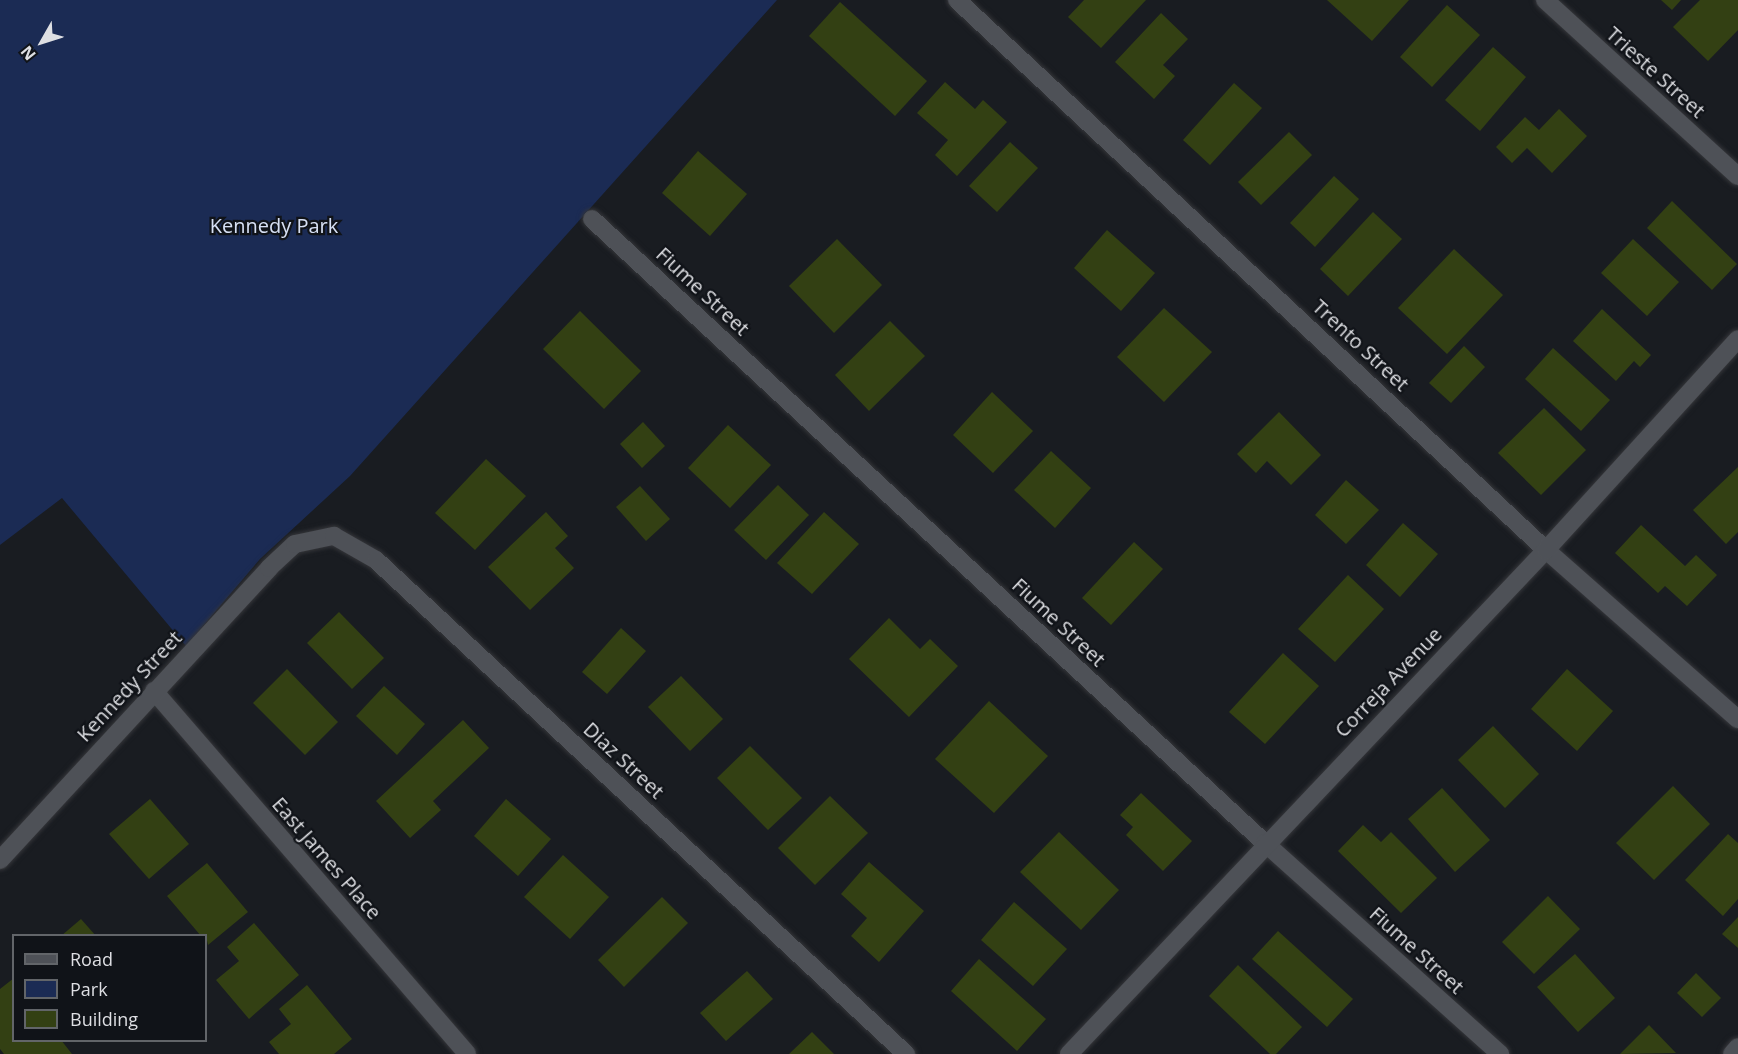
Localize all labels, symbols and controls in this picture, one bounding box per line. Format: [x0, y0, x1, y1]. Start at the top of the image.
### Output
north arrow [12, 12, 72, 72]
street label: Trieste Street [1602, 21, 1710, 123]
text: N [15, 41, 41, 65]
park label: Kennedy Park [210, 213, 338, 237]
street label: Fiume Street [652, 242, 754, 340]
street label: Trento Street [1308, 294, 1414, 396]
street label: Fiume Street [1008, 573, 1110, 671]
street label: Correja Avenue [1330, 622, 1446, 742]
street label: Kennedy Street [72, 626, 186, 746]
street label: Diaz Street [579, 717, 669, 803]
street label: East James Place [267, 792, 387, 924]
street label: Fiume Street [1365, 901, 1469, 999]
legend [12, 934, 207, 1042]
text: Road [70, 947, 113, 971]
text: Park [70, 977, 108, 1001]
text: Building [70, 1007, 138, 1031]

